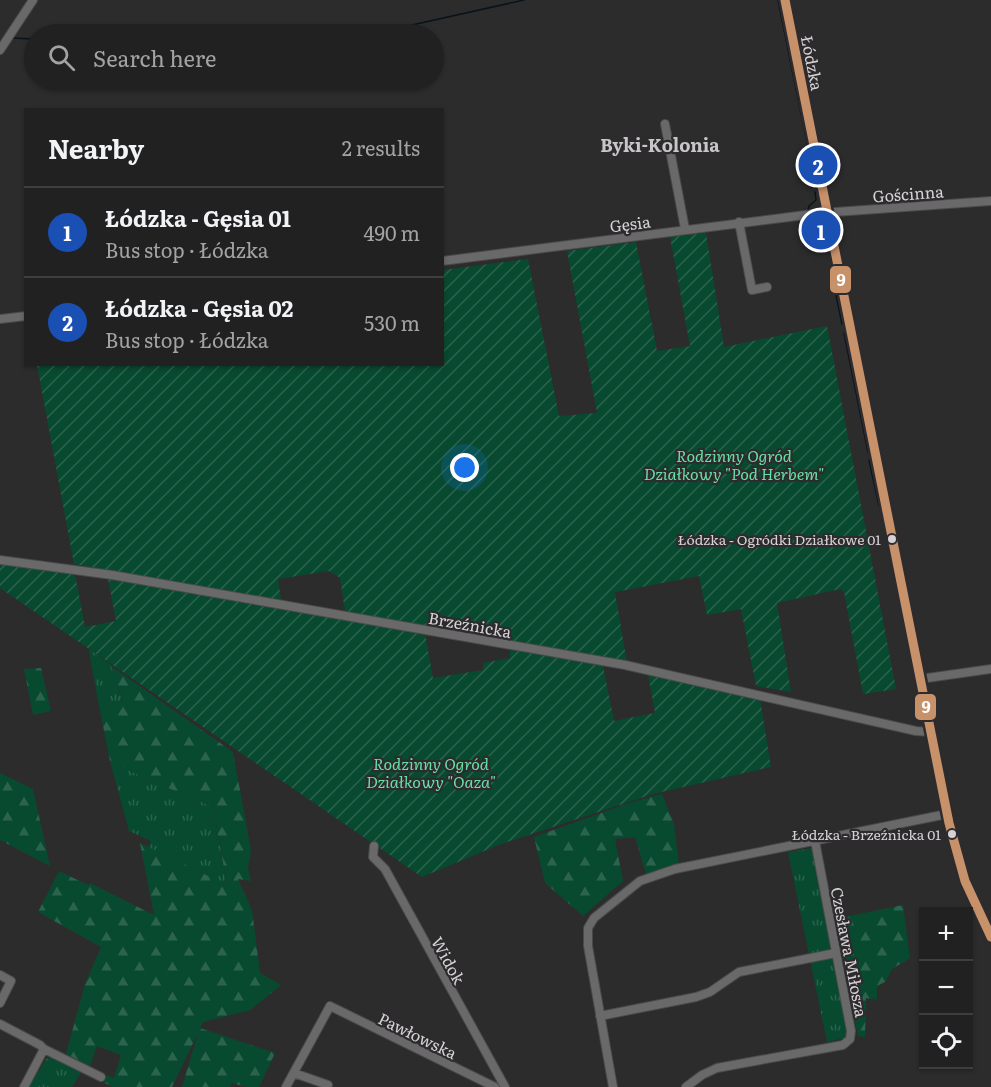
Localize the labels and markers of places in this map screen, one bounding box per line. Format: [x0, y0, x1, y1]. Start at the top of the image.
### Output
pin: 2 [798, 142, 838, 188]
pin: 1 [802, 208, 840, 252]
place label: Łódzka - Ogródki Działkowe 01 [678, 529, 881, 549]
marker: Łódzka - Ogródki Działkowe 01 [886, 533, 898, 545]
place label: Łódzka - Brzeźnicka 01 [792, 824, 941, 844]
marker: Łódzka - Brzeźnicka 01 [946, 828, 958, 840]

